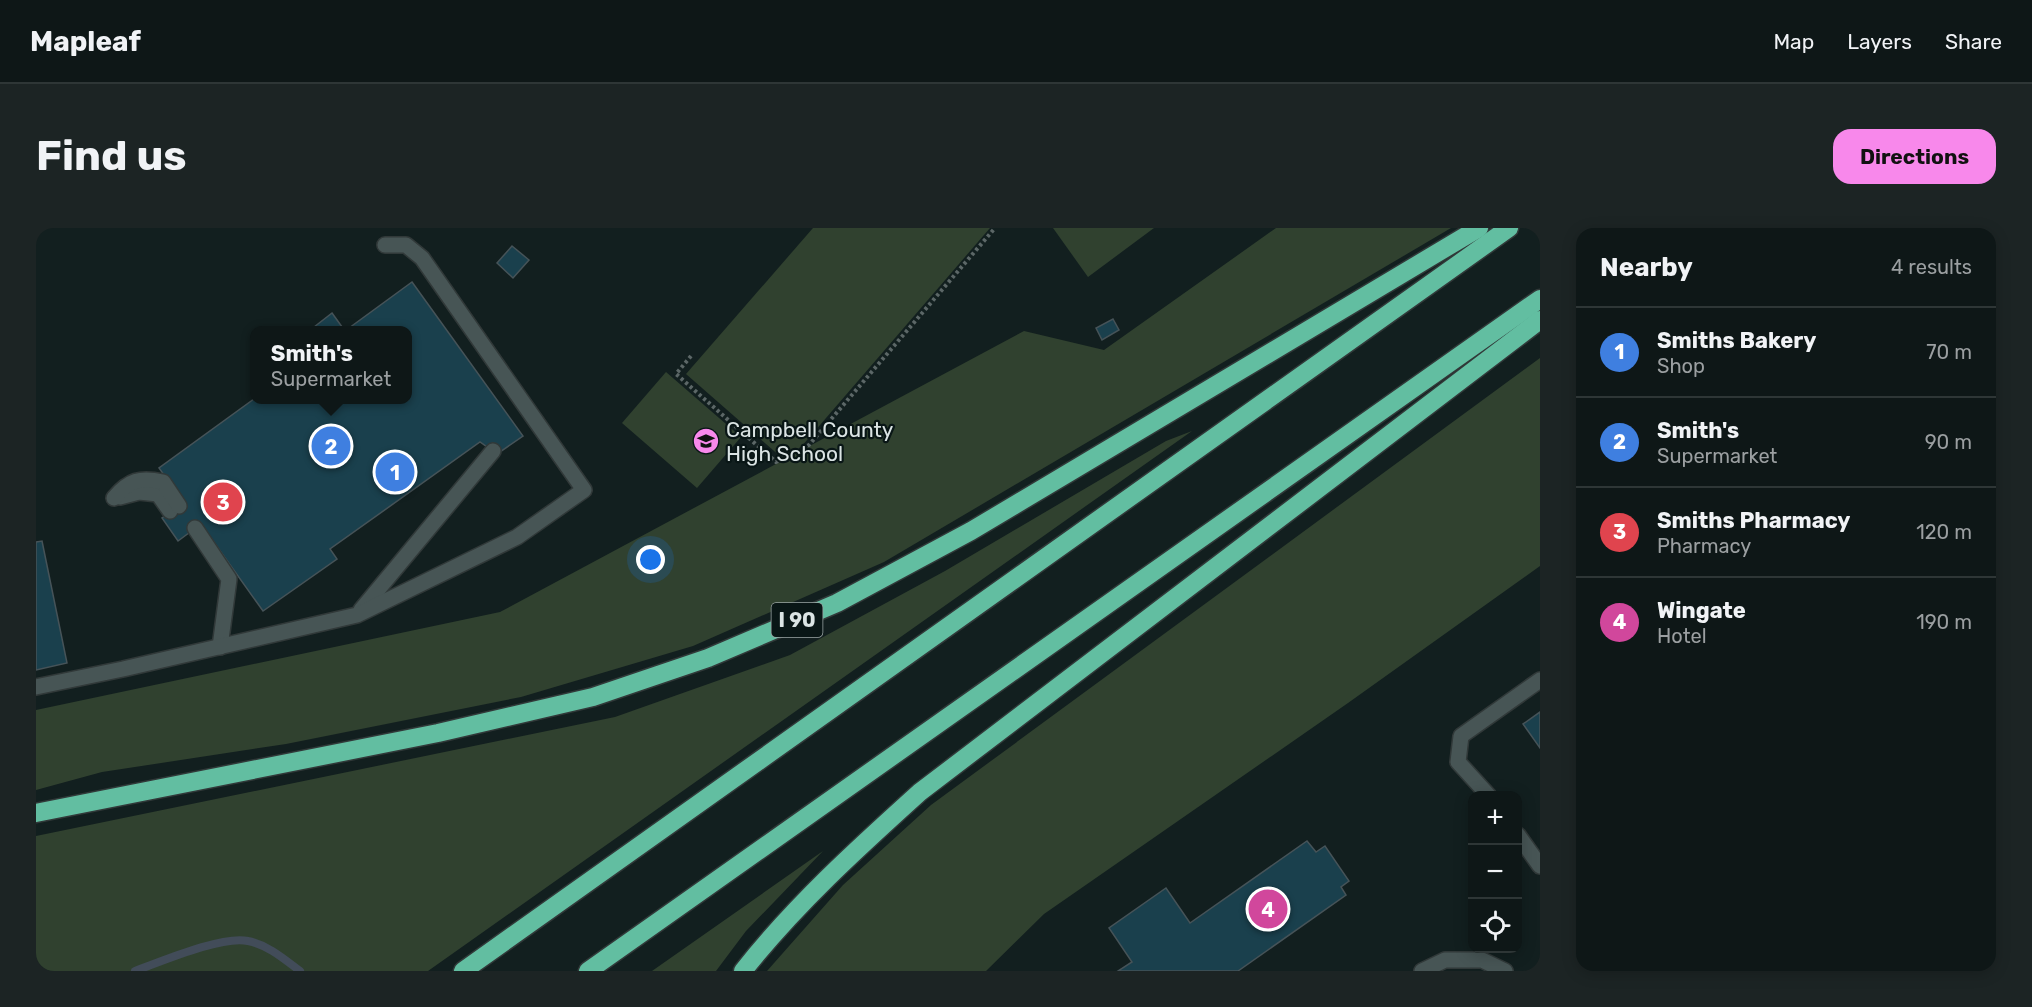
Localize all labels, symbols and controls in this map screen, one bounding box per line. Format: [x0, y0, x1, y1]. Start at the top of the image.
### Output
text: Mapleaf [30, 25, 141, 58]
text: Map [1773, 29, 1814, 54]
text: Layers [1847, 29, 1912, 54]
text: Share [1945, 29, 2002, 54]
button: Directions [1833, 129, 1996, 184]
text: Find us [36, 131, 187, 181]
text: Nearby [1600, 252, 1693, 283]
text: 4 results [1891, 255, 1972, 279]
popup [250, 326, 412, 404]
text: Smiths Bakery [1657, 327, 1816, 354]
text: Smith's [271, 340, 353, 367]
text: 1 [1615, 340, 1624, 364]
text: 70 m [1926, 340, 1972, 364]
text: Shop [1657, 354, 1705, 378]
text: Supermarket [271, 367, 391, 391]
place label: Campbell County High School [726, 417, 894, 466]
text: Smith's [1657, 417, 1739, 444]
pin: 2 [312, 424, 350, 468]
school or university icon: Campbell County High School [691, 426, 721, 456]
text: 2 [1613, 430, 1626, 454]
text: 90 m [1925, 430, 1972, 454]
text: Supermarket [1657, 444, 1777, 468]
pin: 1 [376, 450, 414, 494]
pin: 3 [204, 480, 243, 524]
text: Smiths Pharmacy [1657, 507, 1850, 534]
text: 3 [1613, 520, 1626, 544]
text: 120 m [1916, 520, 1972, 544]
text: Pharmacy [1657, 534, 1751, 558]
your location [636, 545, 665, 574]
text: Wingate [1657, 597, 1746, 624]
road number: I 90 [772, 603, 822, 637]
text: 4 [1613, 610, 1626, 634]
text: 190 m [1916, 610, 1972, 634]
text: Hotel [1657, 624, 1707, 648]
map controls [1468, 791, 1522, 953]
button: + [1468, 791, 1522, 845]
button: − [1468, 845, 1522, 899]
pin: 4 [1248, 886, 1288, 932]
button: locate [1468, 899, 1522, 953]

